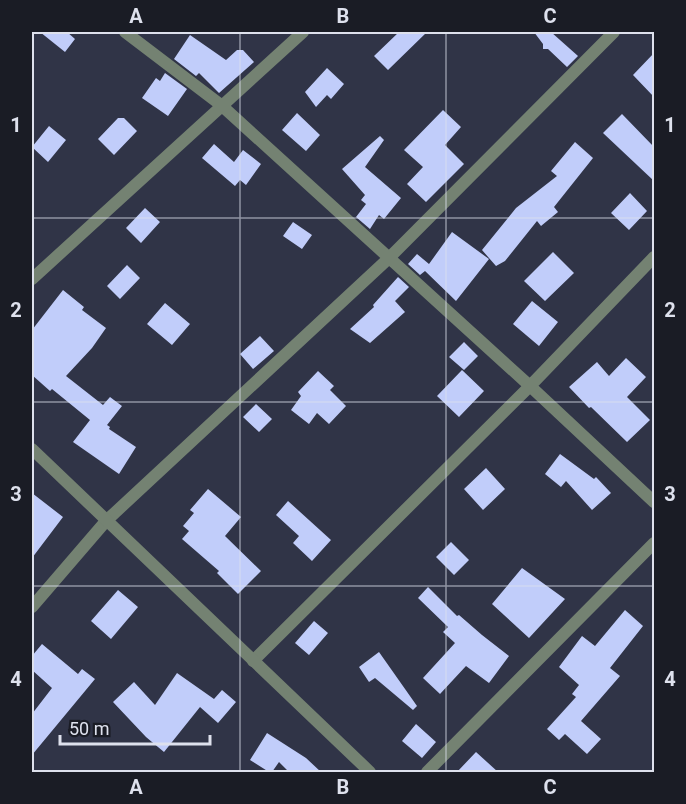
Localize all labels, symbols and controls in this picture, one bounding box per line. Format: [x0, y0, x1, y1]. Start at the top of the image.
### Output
text: A [129, 4, 143, 28]
text: B [337, 4, 349, 28]
text: C [543, 4, 557, 28]
text: 1 [10, 113, 22, 137]
text: 1 [664, 113, 676, 137]
text: 2 [10, 298, 22, 322]
text: 2 [664, 298, 676, 322]
text: 3 [10, 482, 22, 506]
text: 3 [664, 482, 676, 506]
text: 4 [10, 667, 22, 691]
text: 4 [664, 667, 676, 691]
scale bar [60, 708, 210, 746]
text: 50 m [69, 718, 109, 739]
text: A [129, 775, 143, 799]
text: B [337, 775, 349, 799]
text: C [543, 775, 557, 799]

